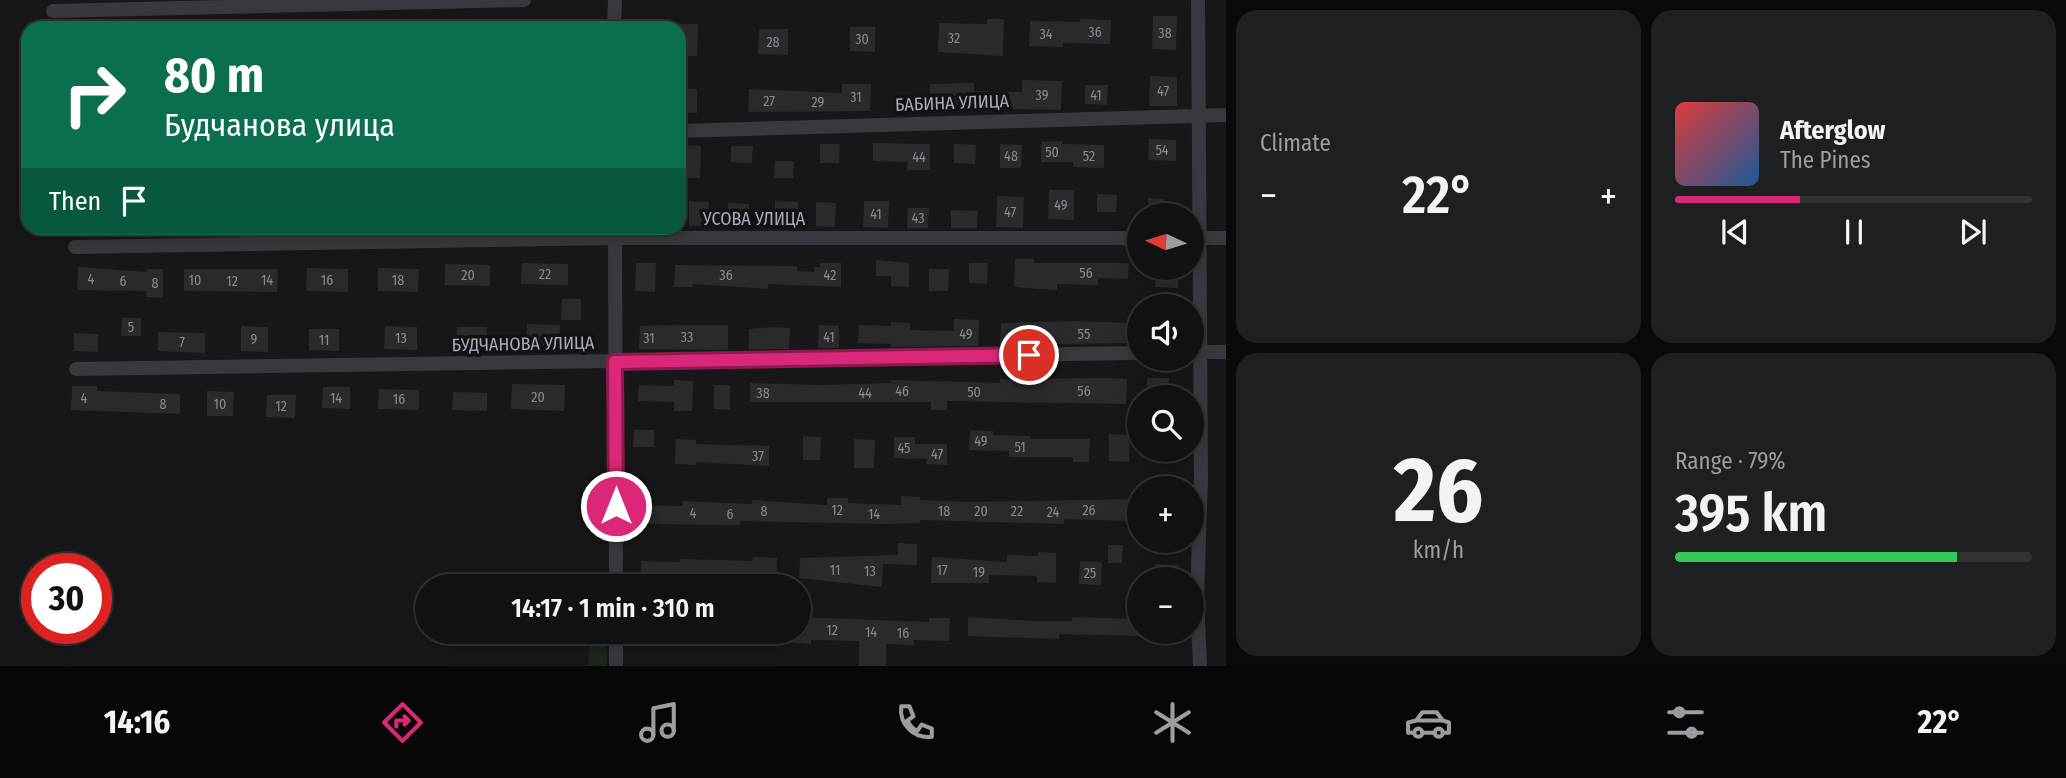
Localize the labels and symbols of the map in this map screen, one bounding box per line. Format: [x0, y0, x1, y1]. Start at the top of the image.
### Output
house number: 36 [1088, 24, 1102, 41]
house number: 38 [1158, 25, 1172, 42]
house number: 34 [1039, 26, 1053, 43]
house number: 32 [948, 30, 960, 47]
house number: 30 [855, 31, 869, 48]
house number: 28 [766, 34, 780, 51]
house number: 47 [1157, 83, 1169, 100]
house number: 39 [1036, 87, 1049, 104]
house number: 41 [1090, 87, 1102, 104]
house number: 31 [850, 89, 862, 106]
street label: БАБИНА УЛИЦА [895, 90, 1010, 116]
house number: 27 [763, 93, 775, 110]
house number: 29 [812, 94, 825, 111]
house number: 54 [1155, 142, 1169, 159]
house number: 50 [1045, 144, 1059, 161]
house number: 48 [1004, 148, 1018, 165]
house number: 52 [1083, 148, 1095, 165]
house number: 44 [912, 149, 926, 166]
house number: 49 [1054, 197, 1068, 214]
north arrow [1127, 203, 1204, 280]
house number: 47 [1004, 204, 1016, 221]
house number: 41 [870, 206, 882, 223]
street label: УСОВА УЛИЦА [702, 208, 806, 230]
house number: 43 [912, 210, 924, 227]
house number: 56 [1079, 265, 1093, 282]
house number: 22 [539, 266, 551, 283]
house number: 20 [461, 267, 475, 284]
house number: 36 [719, 267, 733, 284]
house number: 42 [824, 267, 836, 284]
house number: 4 [88, 271, 95, 288]
house number: 10 [189, 272, 201, 289]
house number: 14 [261, 272, 273, 289]
house number: 16 [321, 272, 333, 289]
house number: 18 [392, 272, 404, 289]
house number: 6 [120, 273, 127, 290]
house number: 12 [226, 273, 238, 290]
house number: 8 [152, 275, 159, 292]
house number: 5 [128, 319, 134, 336]
pin [999, 325, 1059, 385]
house number: 49 [959, 326, 973, 343]
house number: 55 [1078, 326, 1090, 343]
house number: 33 [681, 329, 693, 346]
house number: 41 [823, 329, 835, 346]
house number: 13 [395, 330, 407, 347]
house number: 31 [643, 330, 655, 347]
house number: 9 [251, 331, 258, 348]
house number: 11 [319, 332, 329, 349]
street label: БУДЧАНОВА УЛИЦА [451, 332, 595, 356]
house number: 7 [179, 334, 185, 351]
house number: 46 [895, 383, 909, 400]
house number: 56 [1077, 383, 1091, 400]
house number: 50 [967, 384, 981, 401]
house number: 38 [756, 385, 770, 402]
house number: 44 [858, 385, 872, 402]
house number: 20 [531, 389, 545, 406]
house number: 4 [81, 390, 88, 407]
house number: 14 [330, 390, 342, 407]
house number: 16 [393, 391, 405, 408]
house number: 8 [160, 396, 167, 413]
house number: 10 [214, 396, 226, 413]
house number: 12 [275, 398, 287, 415]
house number: 49 [974, 433, 988, 450]
house number: 51 [1014, 439, 1026, 456]
house number: 45 [897, 440, 911, 457]
house number: 47 [931, 446, 943, 463]
house number: 37 [752, 448, 764, 465]
position arrow [579, 469, 653, 543]
house number: 12 [831, 502, 843, 519]
house number: 26 [1082, 502, 1096, 519]
house number: 8 [761, 503, 768, 520]
house number: 18 [938, 503, 950, 520]
house number: 20 [974, 503, 988, 520]
house number: 22 [1011, 503, 1023, 520]
house number: 24 [1047, 504, 1060, 521]
house number: 4 [690, 505, 697, 522]
house number: 6 [727, 506, 734, 523]
house number: 14 [868, 506, 880, 523]
speed limit sign: 30 [21, 553, 112, 644]
house number: 11 [830, 562, 840, 579]
house number: 17 [936, 562, 948, 579]
house number: 13 [864, 563, 876, 580]
house number: 19 [973, 564, 985, 581]
house number: 25 [1084, 565, 1096, 582]
house number: 12 [826, 622, 838, 639]
house number: 14 [865, 624, 877, 641]
house number: 16 [897, 625, 909, 642]

